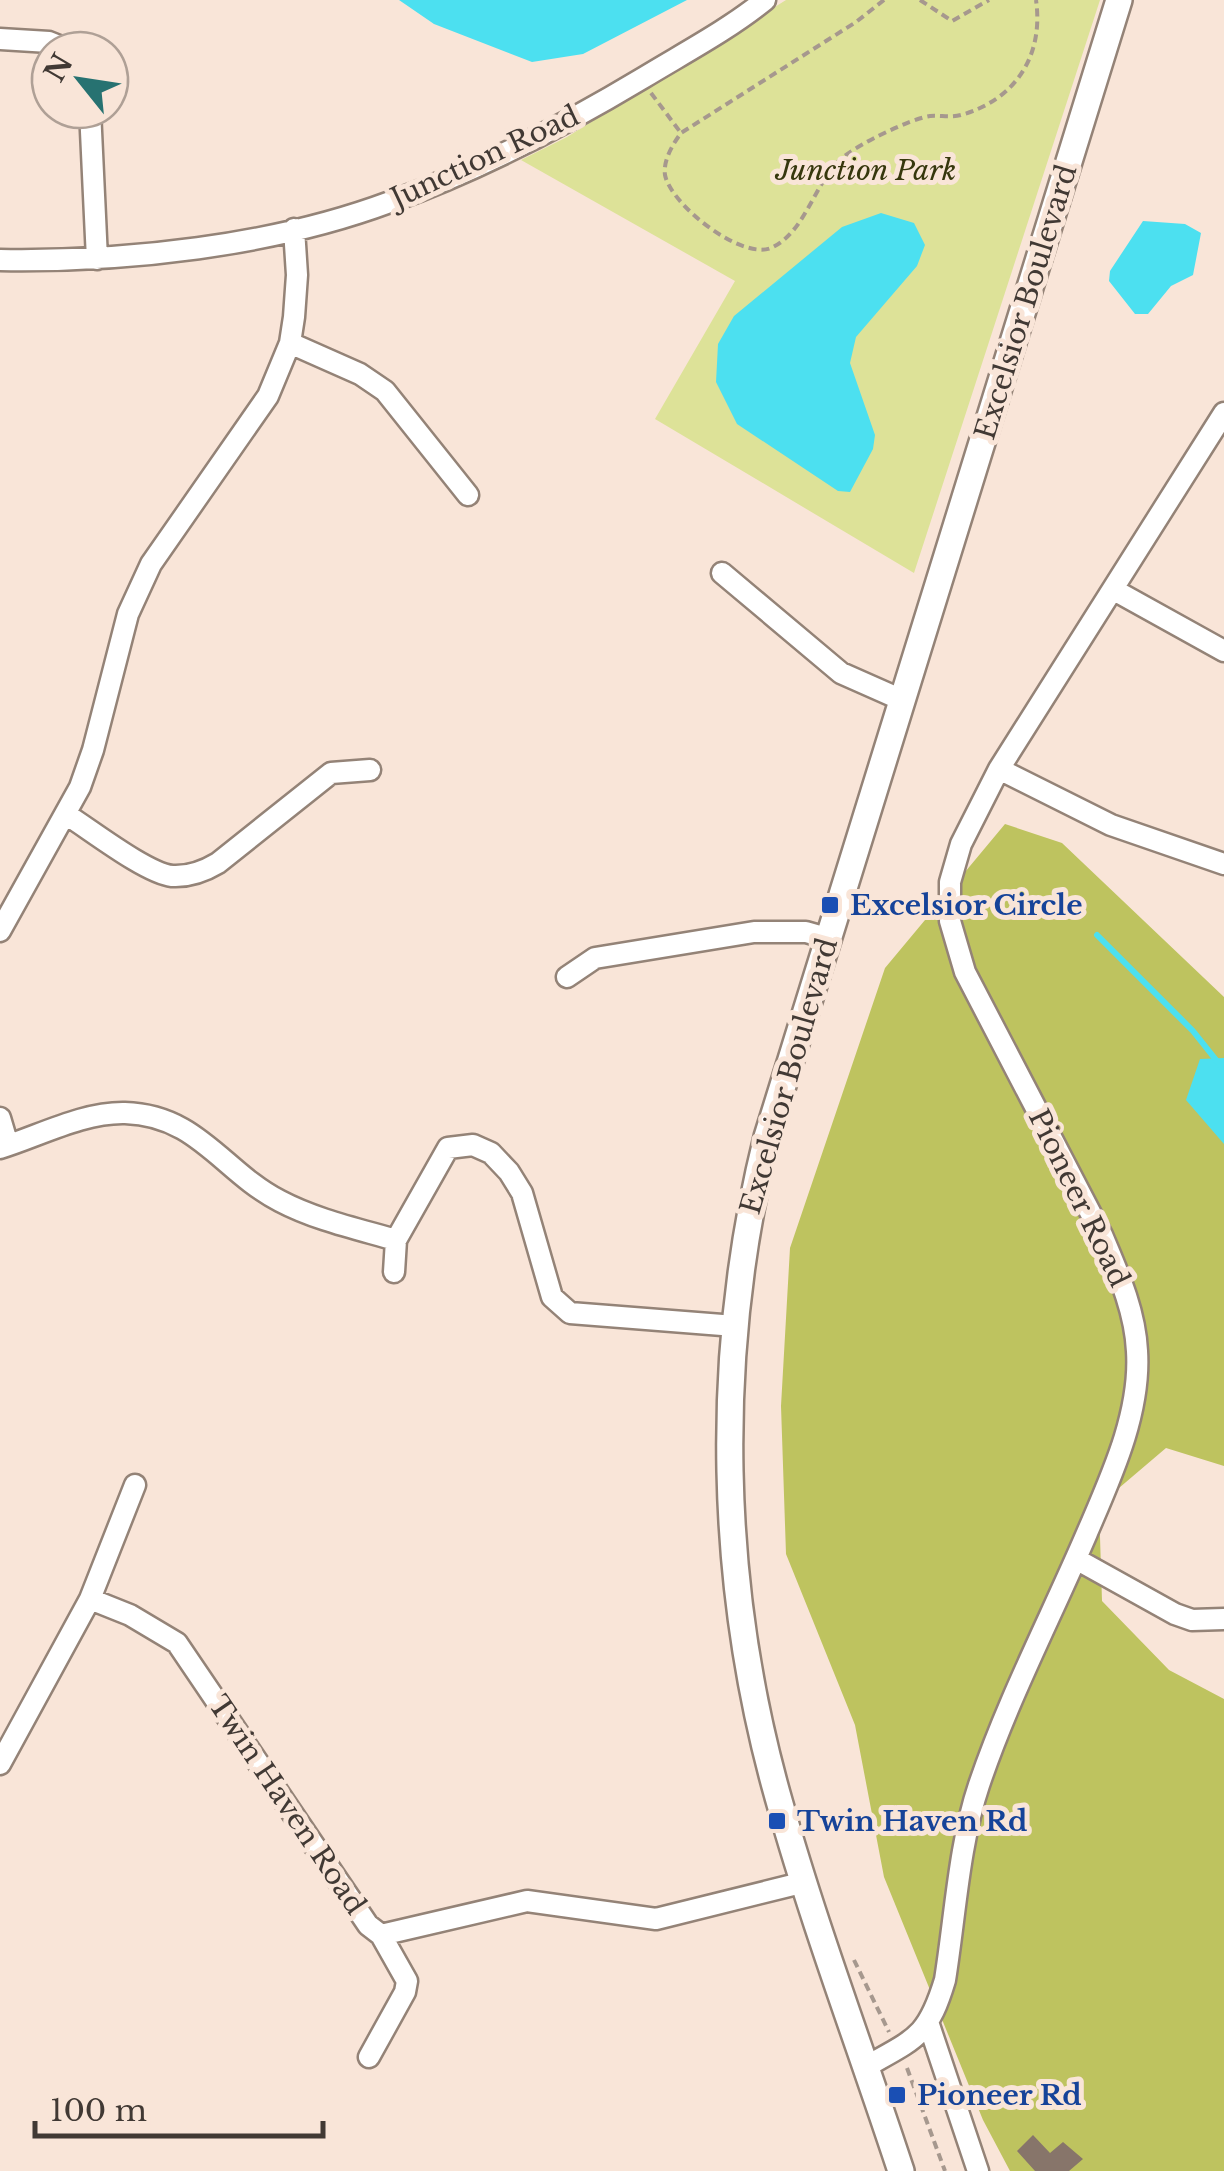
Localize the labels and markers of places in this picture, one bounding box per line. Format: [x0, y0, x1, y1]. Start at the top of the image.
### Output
place label: Excelsior Circle [850, 888, 1083, 923]
marker: Excelsior Circle [819, 894, 841, 916]
place label: Twin Haven Rd [797, 1804, 1027, 1839]
marker: Twin Haven Rd [766, 1810, 788, 1832]
place label: Pioneer Rd [917, 2078, 1082, 2113]
marker: Pioneer Rd [886, 2084, 908, 2106]

